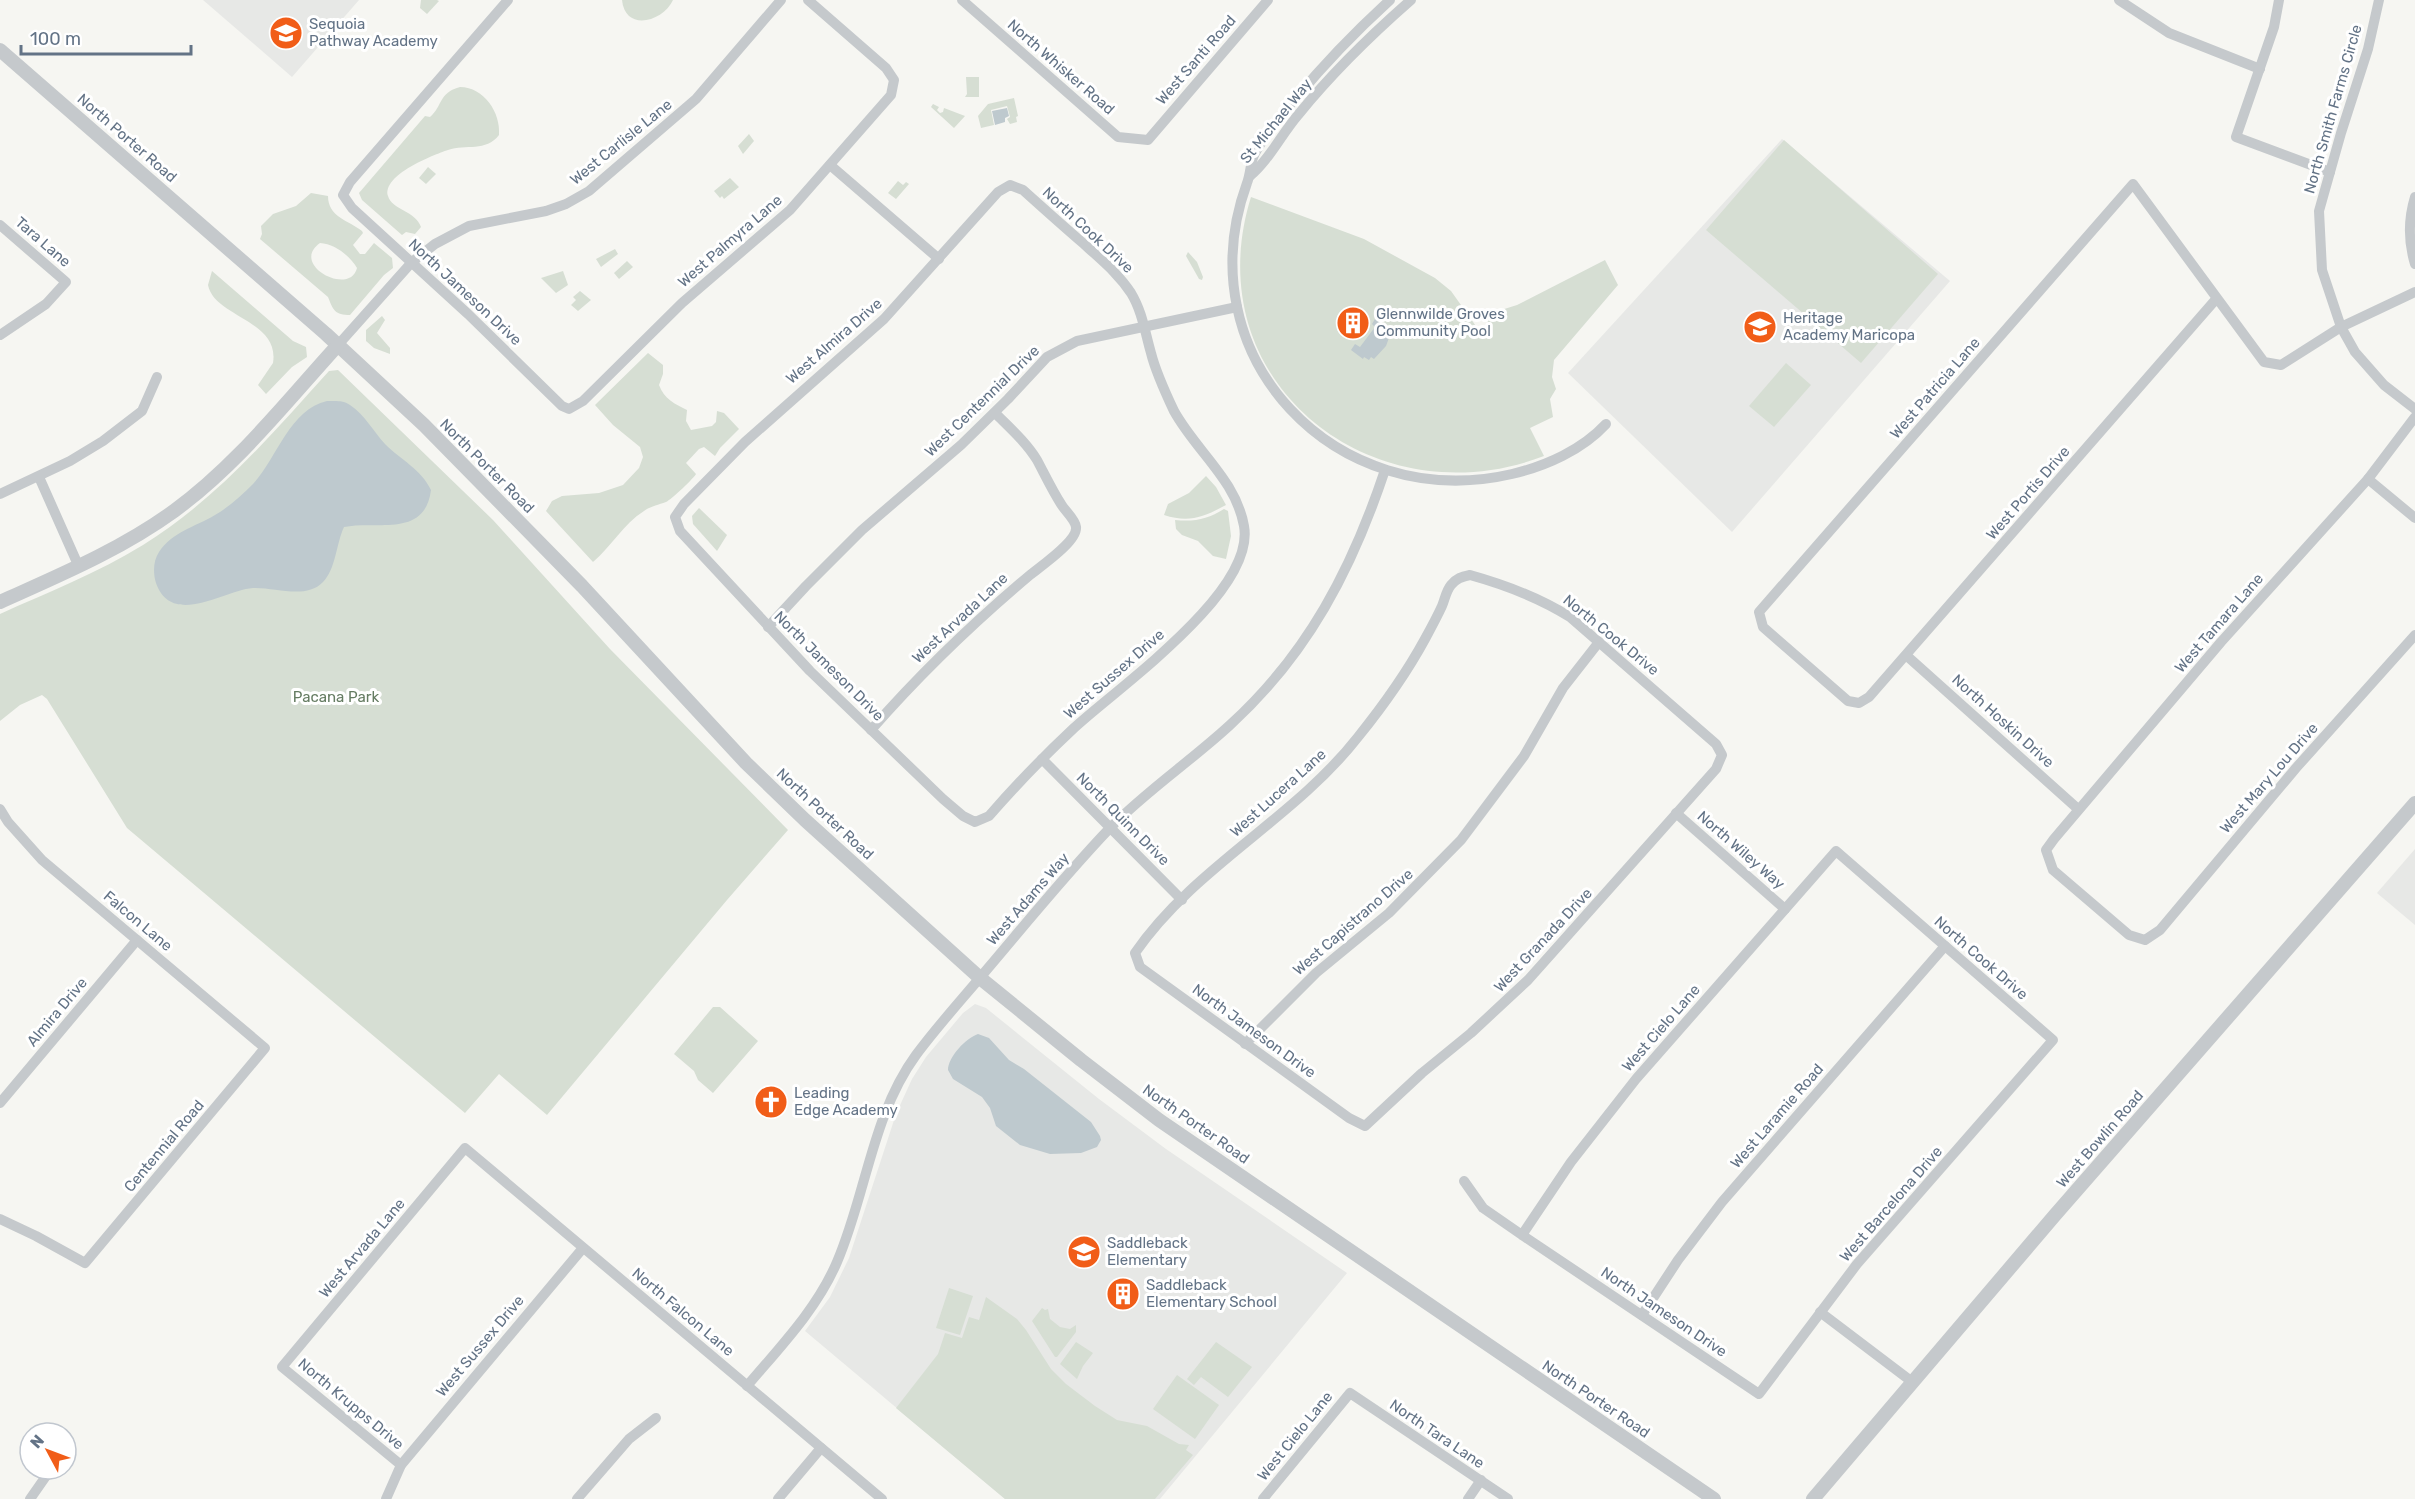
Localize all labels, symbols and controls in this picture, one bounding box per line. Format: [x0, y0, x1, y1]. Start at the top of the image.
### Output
street label: West Santi Road [1152, 12, 1240, 108]
school or university icon: Sequoia Pathway Academy [268, 15, 304, 51]
place label: Sequoia Pathway Academy [309, 15, 438, 50]
street label: North Whisker Road [1004, 16, 1118, 118]
scale bar [21, 18, 190, 56]
street label: North Smith Farms Circle [2300, 22, 2366, 196]
text: 100 m [30, 28, 81, 50]
street label: St Michael Way [1236, 75, 1316, 167]
street label: North Porter Road [74, 90, 180, 186]
street label: West Carlisle Lane [566, 95, 676, 189]
street label: North Cook Drive [1039, 183, 1137, 277]
street label: West Palmyra Lane [674, 191, 786, 291]
street label: Tara Lane [12, 213, 74, 271]
street label: North Jameson Drive [405, 235, 525, 349]
street label: West Almira Drive [782, 294, 886, 388]
building icon: Glennwilde Groves Community Pool [1335, 305, 1371, 341]
place label: Glennwilde Groves Community Pool [1376, 305, 1505, 340]
school or university icon: Heritage Academy Maricopa [1742, 309, 1778, 345]
place label: Heritage Academy Maricopa [1783, 309, 1915, 344]
street label: West Patricia Lane [1886, 334, 1984, 442]
street label: West Centennial Drive [921, 342, 1043, 460]
street label: North Porter Road [436, 415, 538, 517]
street label: West Portis Drive [1982, 443, 2074, 543]
street label: West Arvada Lane [909, 569, 1011, 667]
street label: West Tamara Lane [2171, 570, 2267, 676]
street label: North Cook Drive [1559, 591, 1663, 679]
street label: North Jameson Drive [770, 607, 888, 725]
street label: West Sussex Drive [1060, 626, 1168, 722]
street label: North Hoskin Drive [1948, 671, 2058, 771]
park label: Pacana Park [293, 688, 380, 706]
street label: West Mary Lou Drive [2216, 719, 2322, 837]
street label: West Lucera Lane [1226, 745, 1330, 841]
street label: North Porter Road [773, 764, 877, 864]
street label: North Quinn Drive [1073, 769, 1173, 869]
street label: North Wiley Way [1694, 807, 1788, 893]
street label: West Adams Way [983, 849, 1073, 949]
street label: West Capistrano Drive [1289, 865, 1417, 979]
street label: West Granada Drive [1490, 884, 1596, 996]
street label: Falcon Lane [100, 887, 176, 955]
street label: North Cook Drive [1931, 913, 2031, 1003]
street label: Almira Drive [23, 974, 91, 1050]
street label: North Jameson Drive [1189, 980, 1319, 1082]
street label: West Cielo Lane [1618, 981, 1704, 1075]
street label: West Laramie Road [1727, 1060, 1827, 1172]
street label: North Porter Road [1139, 1080, 1253, 1168]
church icon: Leading Edge Academy [753, 1084, 789, 1120]
place label: Leading Edge Academy [794, 1084, 898, 1119]
street label: West Bowlin Road [2053, 1087, 2147, 1191]
street label: Centennial Road [120, 1096, 208, 1196]
street label: West Barcelona Drive [1836, 1143, 1946, 1265]
street label: West Arvada Lane [315, 1195, 409, 1301]
school or university icon: Saddleback Elementary [1066, 1234, 1102, 1270]
place label: Saddleback Elementary [1107, 1234, 1188, 1269]
street label: North Jameson Drive [1598, 1263, 1730, 1361]
street label: North Falcon Lane [628, 1264, 738, 1360]
building icon: Saddleback Elementary School [1105, 1276, 1141, 1312]
place label: Saddleback Elementary School [1146, 1276, 1277, 1311]
street label: West Sussex Drive [432, 1292, 528, 1400]
street label: North Krupps Drive [294, 1355, 408, 1453]
street label: North Porter Road [1539, 1356, 1653, 1442]
street label: West Cielo Lane [1254, 1388, 1336, 1484]
street label: North Tara Lane [1386, 1396, 1488, 1472]
north arrow [18, 1421, 78, 1481]
text: N [26, 1431, 48, 1452]

